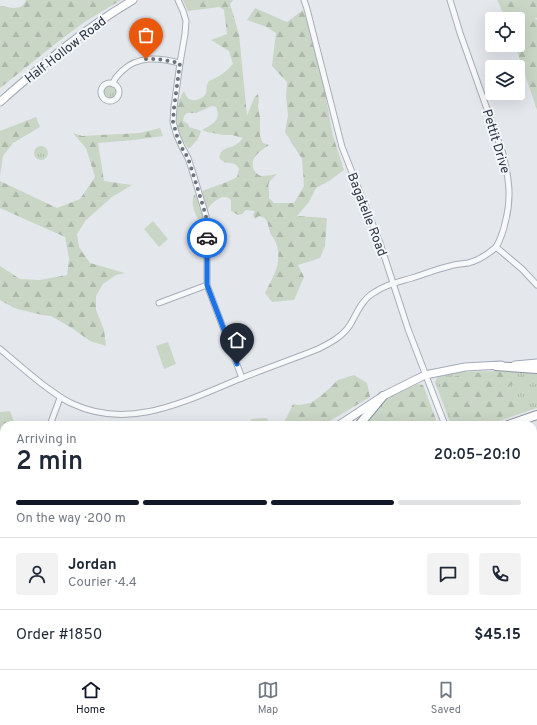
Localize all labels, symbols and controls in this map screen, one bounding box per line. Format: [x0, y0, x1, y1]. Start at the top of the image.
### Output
map controls [485, 12, 525, 100]
button: locate [485, 12, 525, 52]
street label: Half Hollow Road [22, 14, 110, 87]
pin [129, 18, 163, 59]
icon: bag [135, 24, 157, 46]
button: layers [485, 60, 525, 100]
street label: Pettit Drive [478, 107, 512, 176]
street label: Bagatelle Road [343, 171, 389, 259]
courier [187, 218, 227, 258]
icon: car [196, 227, 218, 249]
pin [220, 323, 254, 364]
icon: home [226, 329, 248, 351]
text: Arriving in [16, 432, 77, 448]
text: 2 min [16, 446, 83, 479]
text: 20:05–20:10 [434, 446, 521, 465]
text: On the way · 200 m [16, 511, 126, 527]
button: person [16, 553, 58, 595]
button: chat [427, 553, 469, 595]
button: phone [479, 553, 521, 595]
text: Jordan [68, 556, 117, 575]
text: Courier · 4.4 [68, 575, 137, 591]
text: Order #1850 [16, 626, 102, 645]
text: $45.15 [474, 626, 521, 645]
tab: Home [76, 679, 105, 717]
tab: Map [257, 679, 279, 717]
tab: Saved [431, 679, 461, 717]

